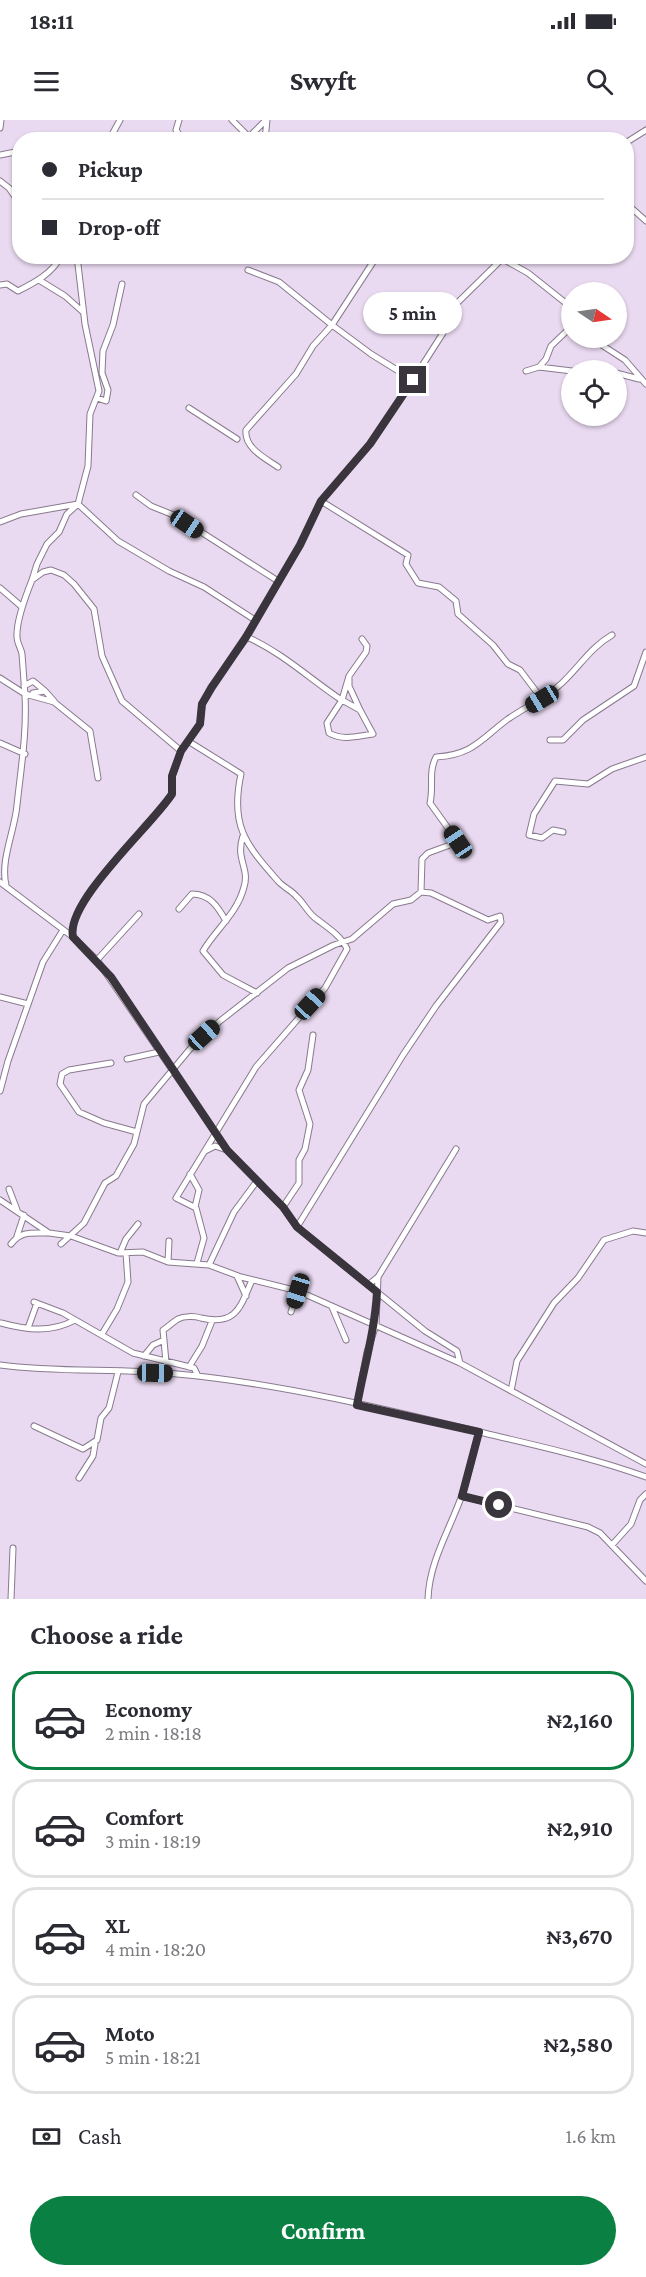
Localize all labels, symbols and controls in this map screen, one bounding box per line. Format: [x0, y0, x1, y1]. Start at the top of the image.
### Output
text: 18:11 [30, 9, 74, 34]
icon: menu [30, 65, 63, 98]
icon: search [583, 65, 616, 98]
text: Swyft [290, 66, 356, 96]
text: Pickup [78, 157, 143, 182]
text: Drop-off [78, 215, 160, 240]
north arrow [561, 282, 627, 348]
map controls [561, 282, 627, 426]
callout: 5 min [364, 293, 462, 335]
text: 5 min [389, 302, 436, 324]
button: locate [561, 360, 627, 426]
route end [399, 366, 426, 393]
car [167, 506, 207, 542]
car [522, 682, 562, 716]
car [440, 822, 476, 862]
car [291, 985, 329, 1023]
car [185, 1016, 223, 1054]
car [284, 1271, 312, 1311]
car [137, 1364, 173, 1382]
route start [485, 1491, 512, 1518]
text: Choose a ride [30, 1620, 183, 1650]
icon: car [33, 1694, 87, 1748]
text: Economy [105, 1697, 192, 1722]
text: ₦2,160 [547, 1708, 613, 1733]
text: 2 min · 18:18 [105, 1722, 202, 1744]
icon: car [33, 1802, 87, 1856]
text: Comfort [105, 1805, 183, 1830]
text: ₦2,910 [547, 1816, 613, 1841]
text: 3 min · 18:19 [105, 1830, 201, 1852]
icon: car [33, 1910, 87, 1964]
text: XL [105, 1913, 130, 1938]
text: ₦3,670 [547, 1924, 613, 1949]
text: 4 min · 18:20 [105, 1938, 206, 1960]
icon: car [33, 2018, 87, 2072]
text: Moto [105, 2021, 155, 2046]
text: ₦2,580 [544, 2032, 613, 2057]
text: 5 min · 18:21 [105, 2046, 201, 2068]
icon: cash [30, 2120, 63, 2153]
text: Cash [78, 2124, 122, 2149]
text: 1.6 km [565, 2125, 616, 2147]
button: Confirm [30, 2196, 616, 2265]

